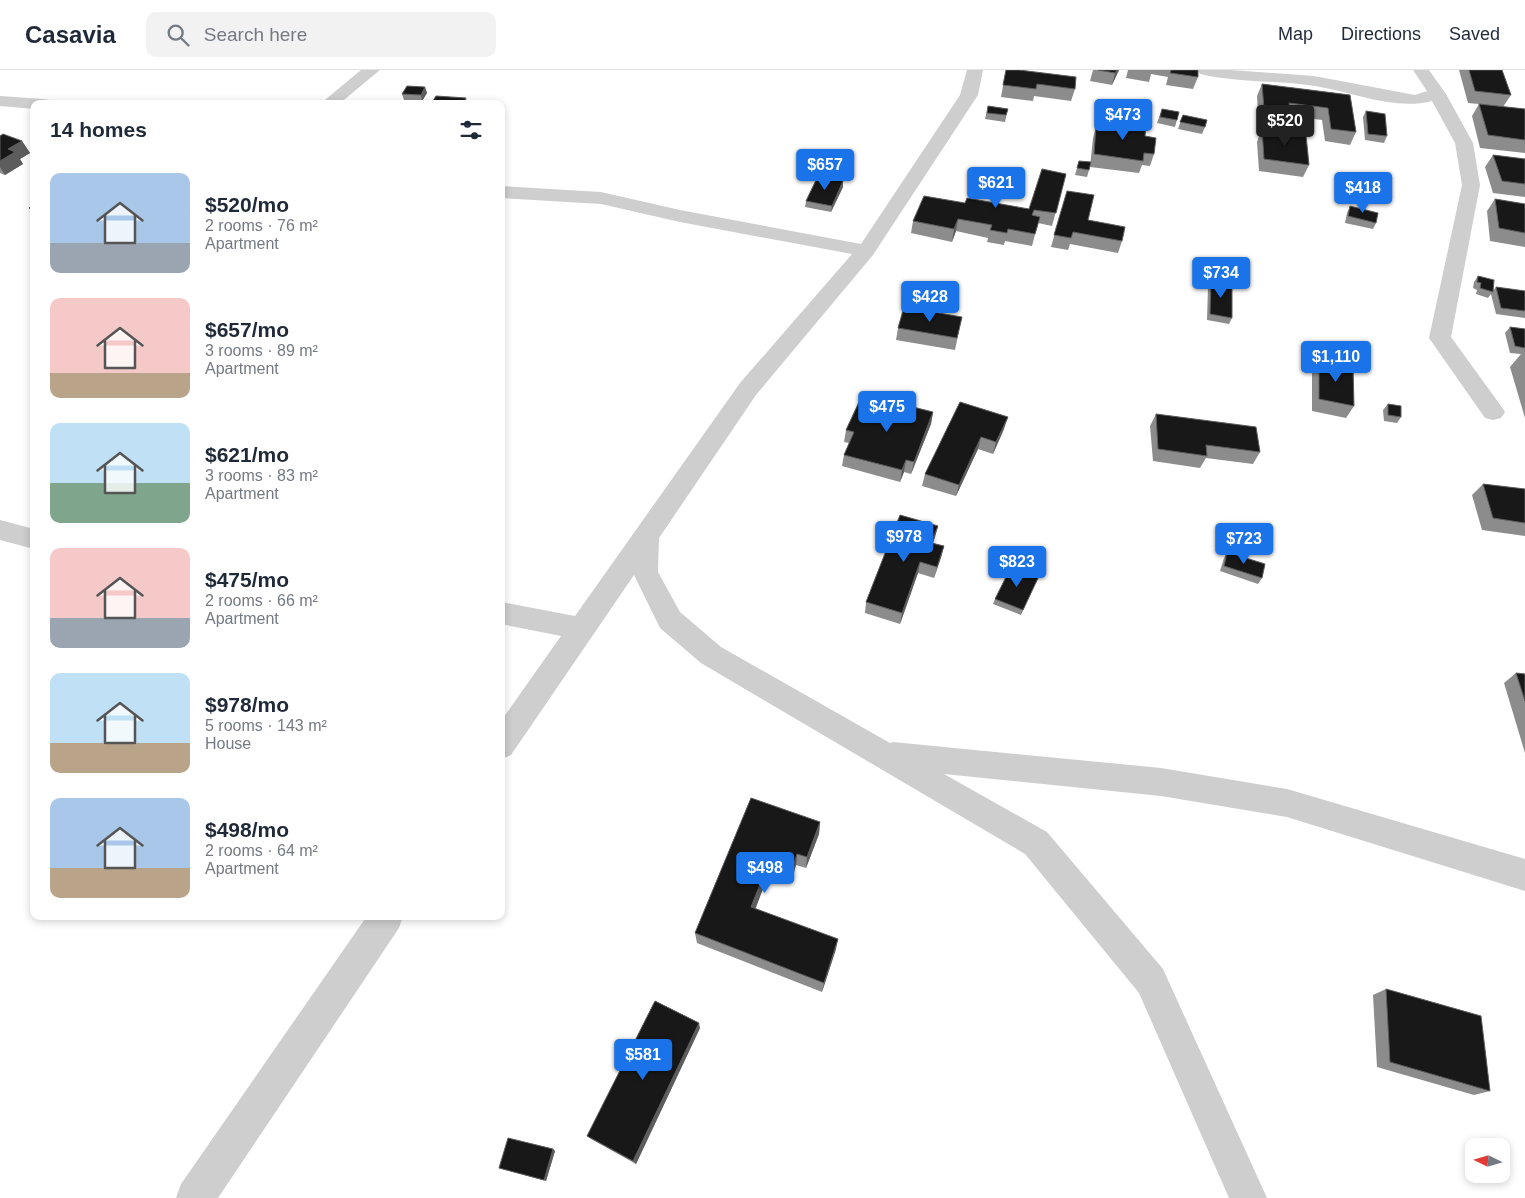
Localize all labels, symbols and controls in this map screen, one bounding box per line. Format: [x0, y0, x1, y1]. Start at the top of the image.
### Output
search box [146, 12, 496, 57]
text: Casavia [25, 21, 116, 48]
icon: search [164, 21, 192, 49]
text: Search here [204, 24, 307, 45]
text: Map [1278, 24, 1313, 44]
text: Directions [1341, 24, 1421, 44]
text: Saved [1449, 24, 1500, 44]
pin: $473 [1093, 98, 1153, 141]
pin: $520 [1255, 104, 1315, 147]
text: $473 [1105, 106, 1141, 123]
text: $520 [1267, 112, 1303, 129]
icon: filters [457, 116, 485, 144]
text: 14 homes [50, 118, 147, 141]
pin: $657 [795, 148, 855, 191]
text: $657 [807, 156, 843, 173]
pin: $621 [966, 166, 1026, 209]
pin: $418 [1333, 172, 1393, 214]
text: $621 [978, 174, 1014, 191]
text: $418 [1345, 179, 1381, 196]
icon: home [90, 193, 150, 253]
text: $520/mo [205, 193, 289, 216]
text: 2 rooms · 76 m² [205, 217, 318, 234]
text: Apartment [205, 235, 279, 252]
pin: $734 [1191, 256, 1251, 299]
text: $734 [1203, 264, 1239, 281]
pin: $428 [900, 280, 960, 323]
text: $428 [912, 288, 948, 305]
icon: home [90, 318, 150, 378]
text: $657/mo [205, 318, 289, 341]
pin: $1,110 [1295, 340, 1377, 383]
text: 3 rooms · 89 m² [205, 342, 318, 359]
text: $1,110 [1312, 348, 1360, 365]
text: Apartment [205, 360, 279, 377]
pin: $475 [857, 390, 917, 433]
text: $475 [869, 398, 905, 415]
icon: home [90, 443, 150, 503]
text: $621/mo [205, 443, 289, 466]
text: 3 rooms · 83 m² [205, 467, 318, 484]
text: Apartment [205, 485, 279, 502]
pin: $978 [874, 520, 934, 563]
pin: $723 [1214, 522, 1274, 565]
text: $978 [886, 528, 922, 545]
text: $723 [1226, 530, 1262, 547]
pin: $823 [987, 546, 1047, 588]
text: $823 [999, 553, 1035, 570]
icon: home [90, 568, 150, 628]
text: $475/mo [205, 568, 289, 591]
text: 2 rooms · 66 m² [205, 592, 318, 609]
text: Apartment [205, 610, 279, 627]
icon: home [90, 693, 150, 753]
text: $978/mo [205, 693, 289, 716]
text: 5 rooms · 143 m² [205, 717, 327, 734]
text: House [205, 735, 251, 752]
icon: home [90, 818, 150, 878]
text: $498/mo [205, 818, 289, 841]
text: 2 rooms · 64 m² [205, 842, 318, 859]
pin: $498 [735, 852, 795, 894]
text: $498 [747, 859, 783, 876]
text: Apartment [205, 860, 279, 877]
pin: $581 [613, 1038, 673, 1081]
text: $581 [625, 1046, 661, 1063]
north arrow [1465, 1138, 1510, 1182]
map controls [1465, 1138, 1510, 1183]

